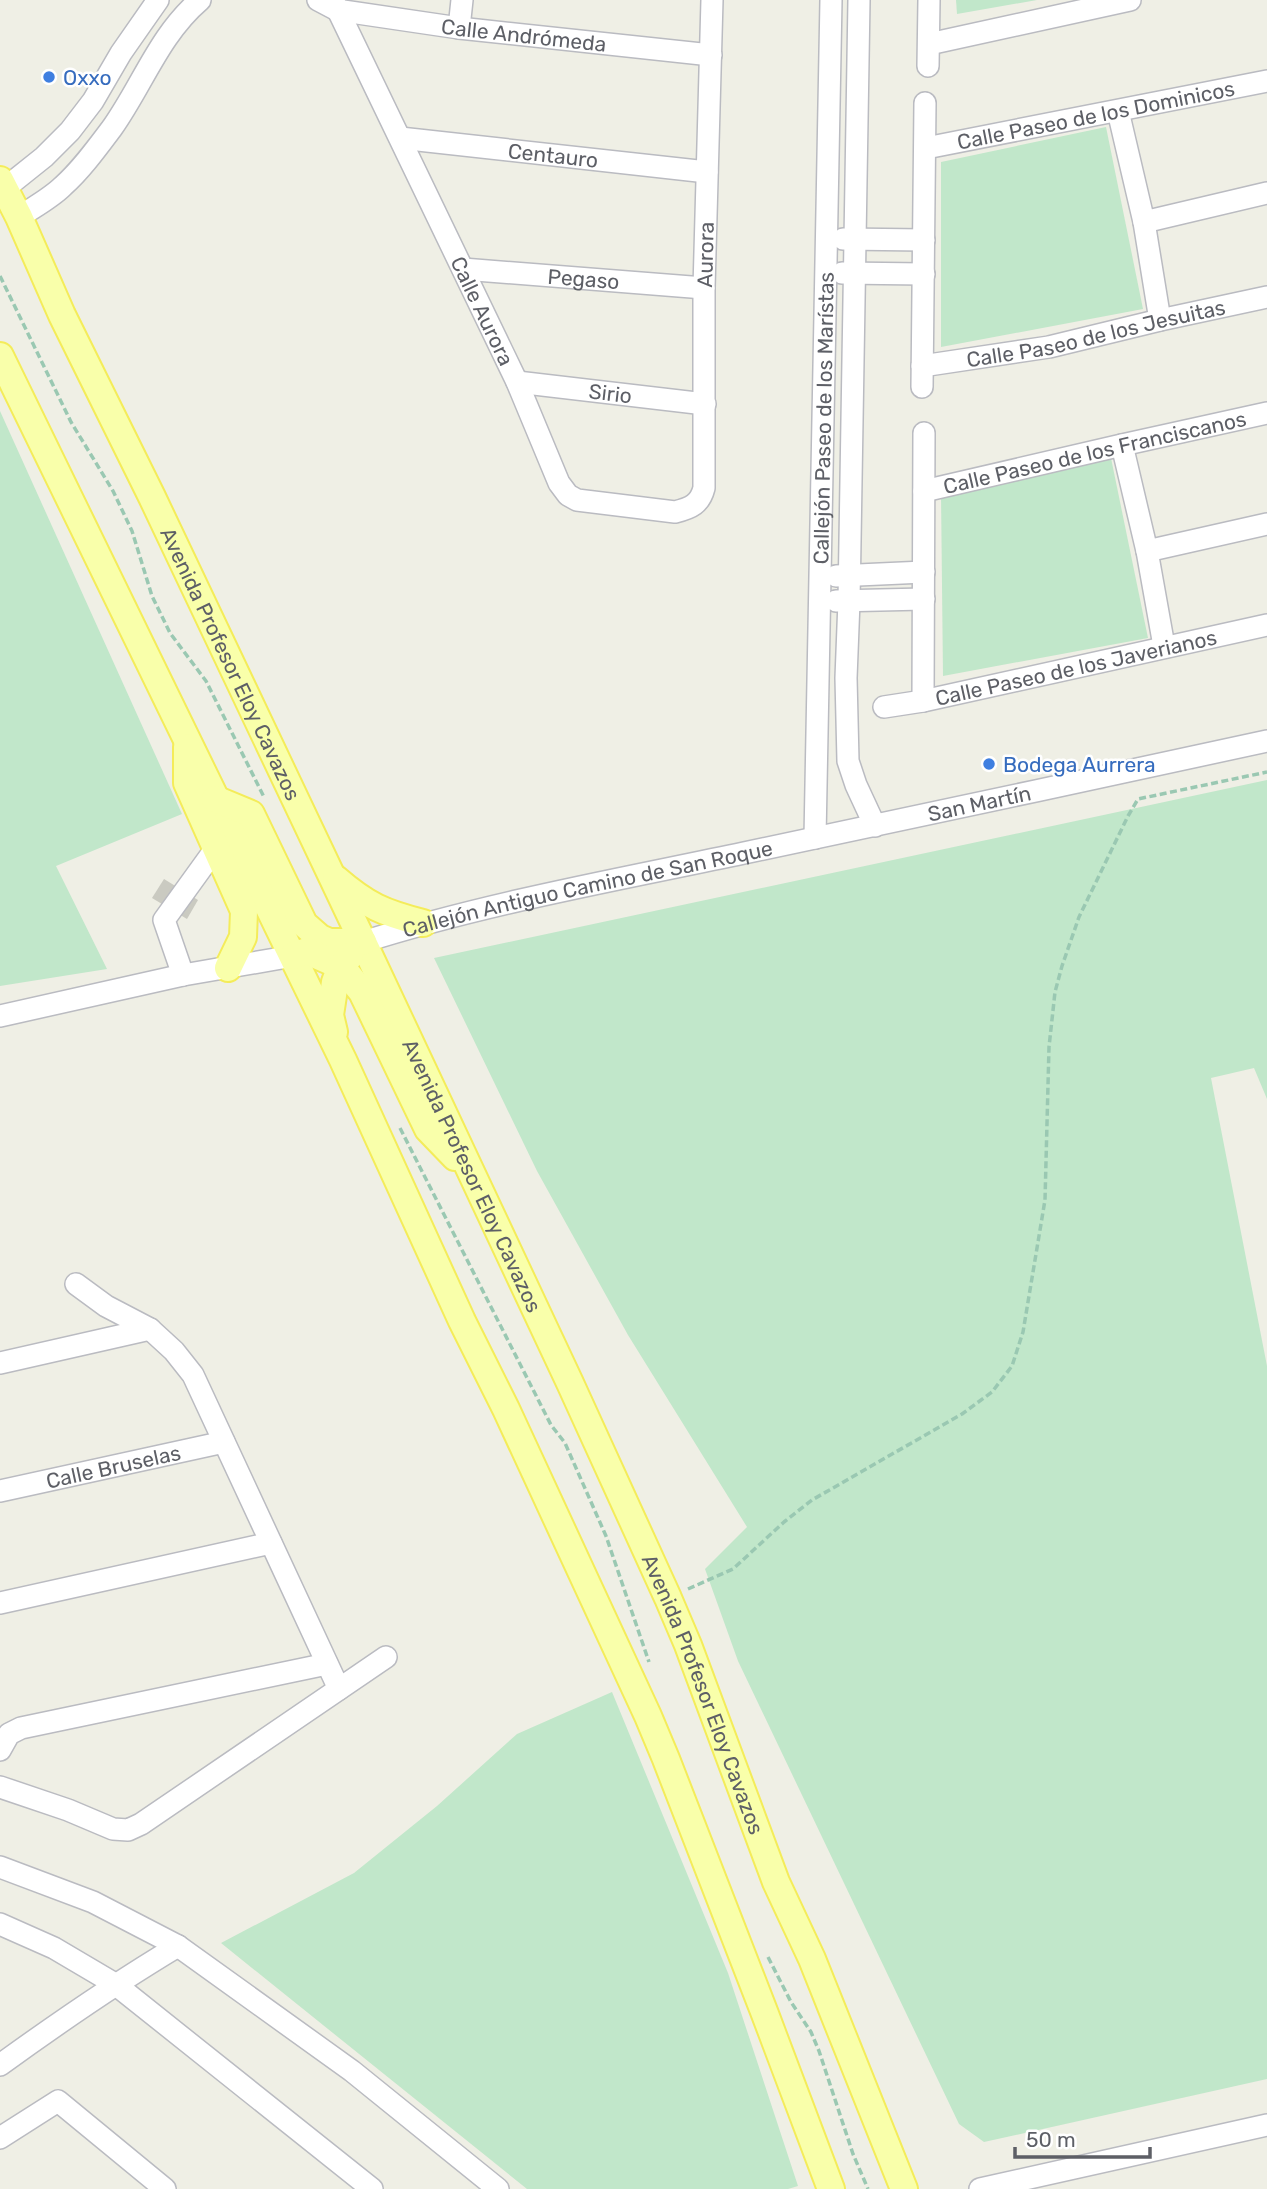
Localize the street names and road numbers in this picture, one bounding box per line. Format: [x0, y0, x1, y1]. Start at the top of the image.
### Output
street label: Calle Andrómeda [440, 13, 608, 56]
street label: Calle Paseo de los Dominicos [955, 75, 1237, 154]
street label: Centauro [507, 138, 599, 172]
street label: Aurora [692, 221, 718, 288]
street label: Calle Aurora [446, 252, 520, 369]
street label: Pegaso [547, 263, 621, 294]
street label: Callejón Paseo de los Marístas [808, 272, 838, 565]
street label: Calle Paseo de los Jesuitas [965, 294, 1227, 372]
street label: Sirio [587, 378, 633, 408]
street label: Calle Paseo de los Franciscanos [941, 405, 1248, 499]
street label: Avenida Profesor Eloy Cavazos [156, 523, 306, 804]
street label: Calle Paseo de los Javerianos [933, 624, 1219, 710]
street label: San Martín [925, 780, 1033, 826]
street label: Callejón Antiguo Camino de San Roque [400, 835, 775, 942]
street label: Avenida Profesor Eloy Cavazos [398, 1035, 547, 1316]
street label: Calle Bruselas [44, 1439, 183, 1493]
street label: Avenida Profesor Eloy Cavazos [637, 1550, 770, 1838]

